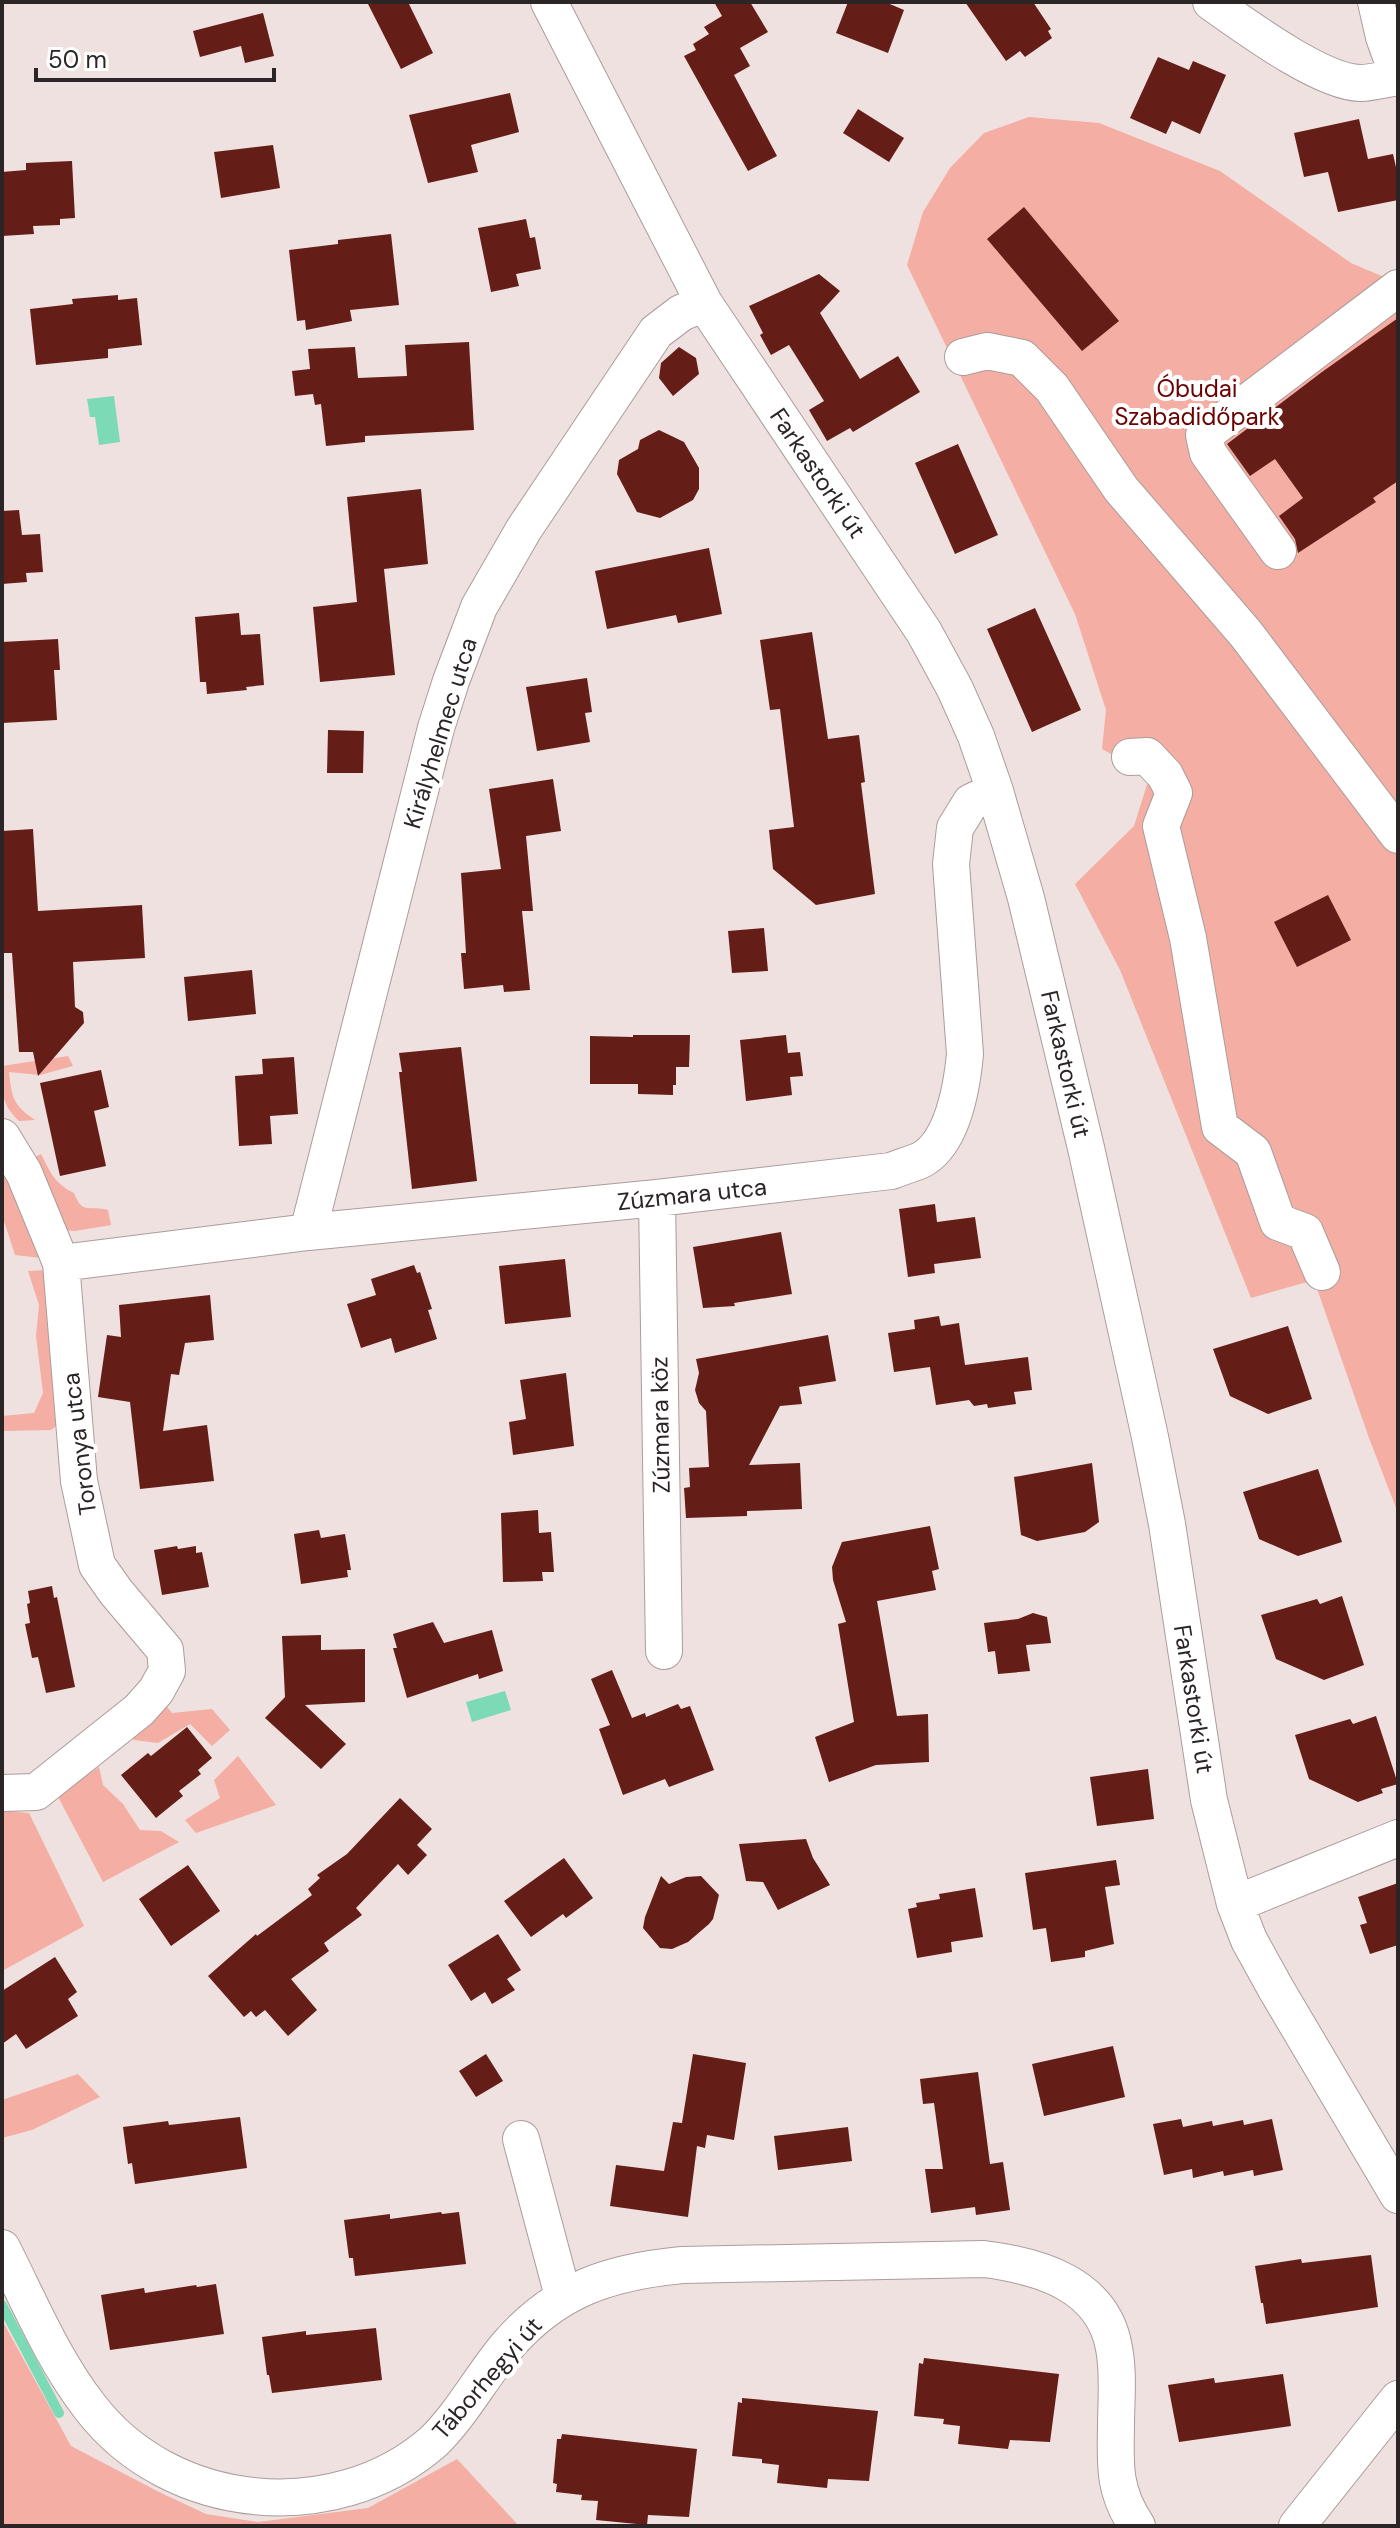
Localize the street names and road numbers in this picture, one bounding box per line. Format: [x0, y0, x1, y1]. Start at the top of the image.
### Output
street label: Farkastorki út [763, 402, 873, 544]
street label: Királyhelmec utca [396, 634, 484, 832]
street label: Farkastorki út [1034, 987, 1098, 1141]
street label: Zúzmara utca [616, 1171, 768, 1217]
street label: Zúzmara köz [643, 1356, 677, 1494]
street label: Toronya utca [55, 1371, 103, 1517]
street label: Farkastorki út [1167, 1622, 1221, 1776]
street label: Táborhegyi út [425, 2310, 549, 2446]

